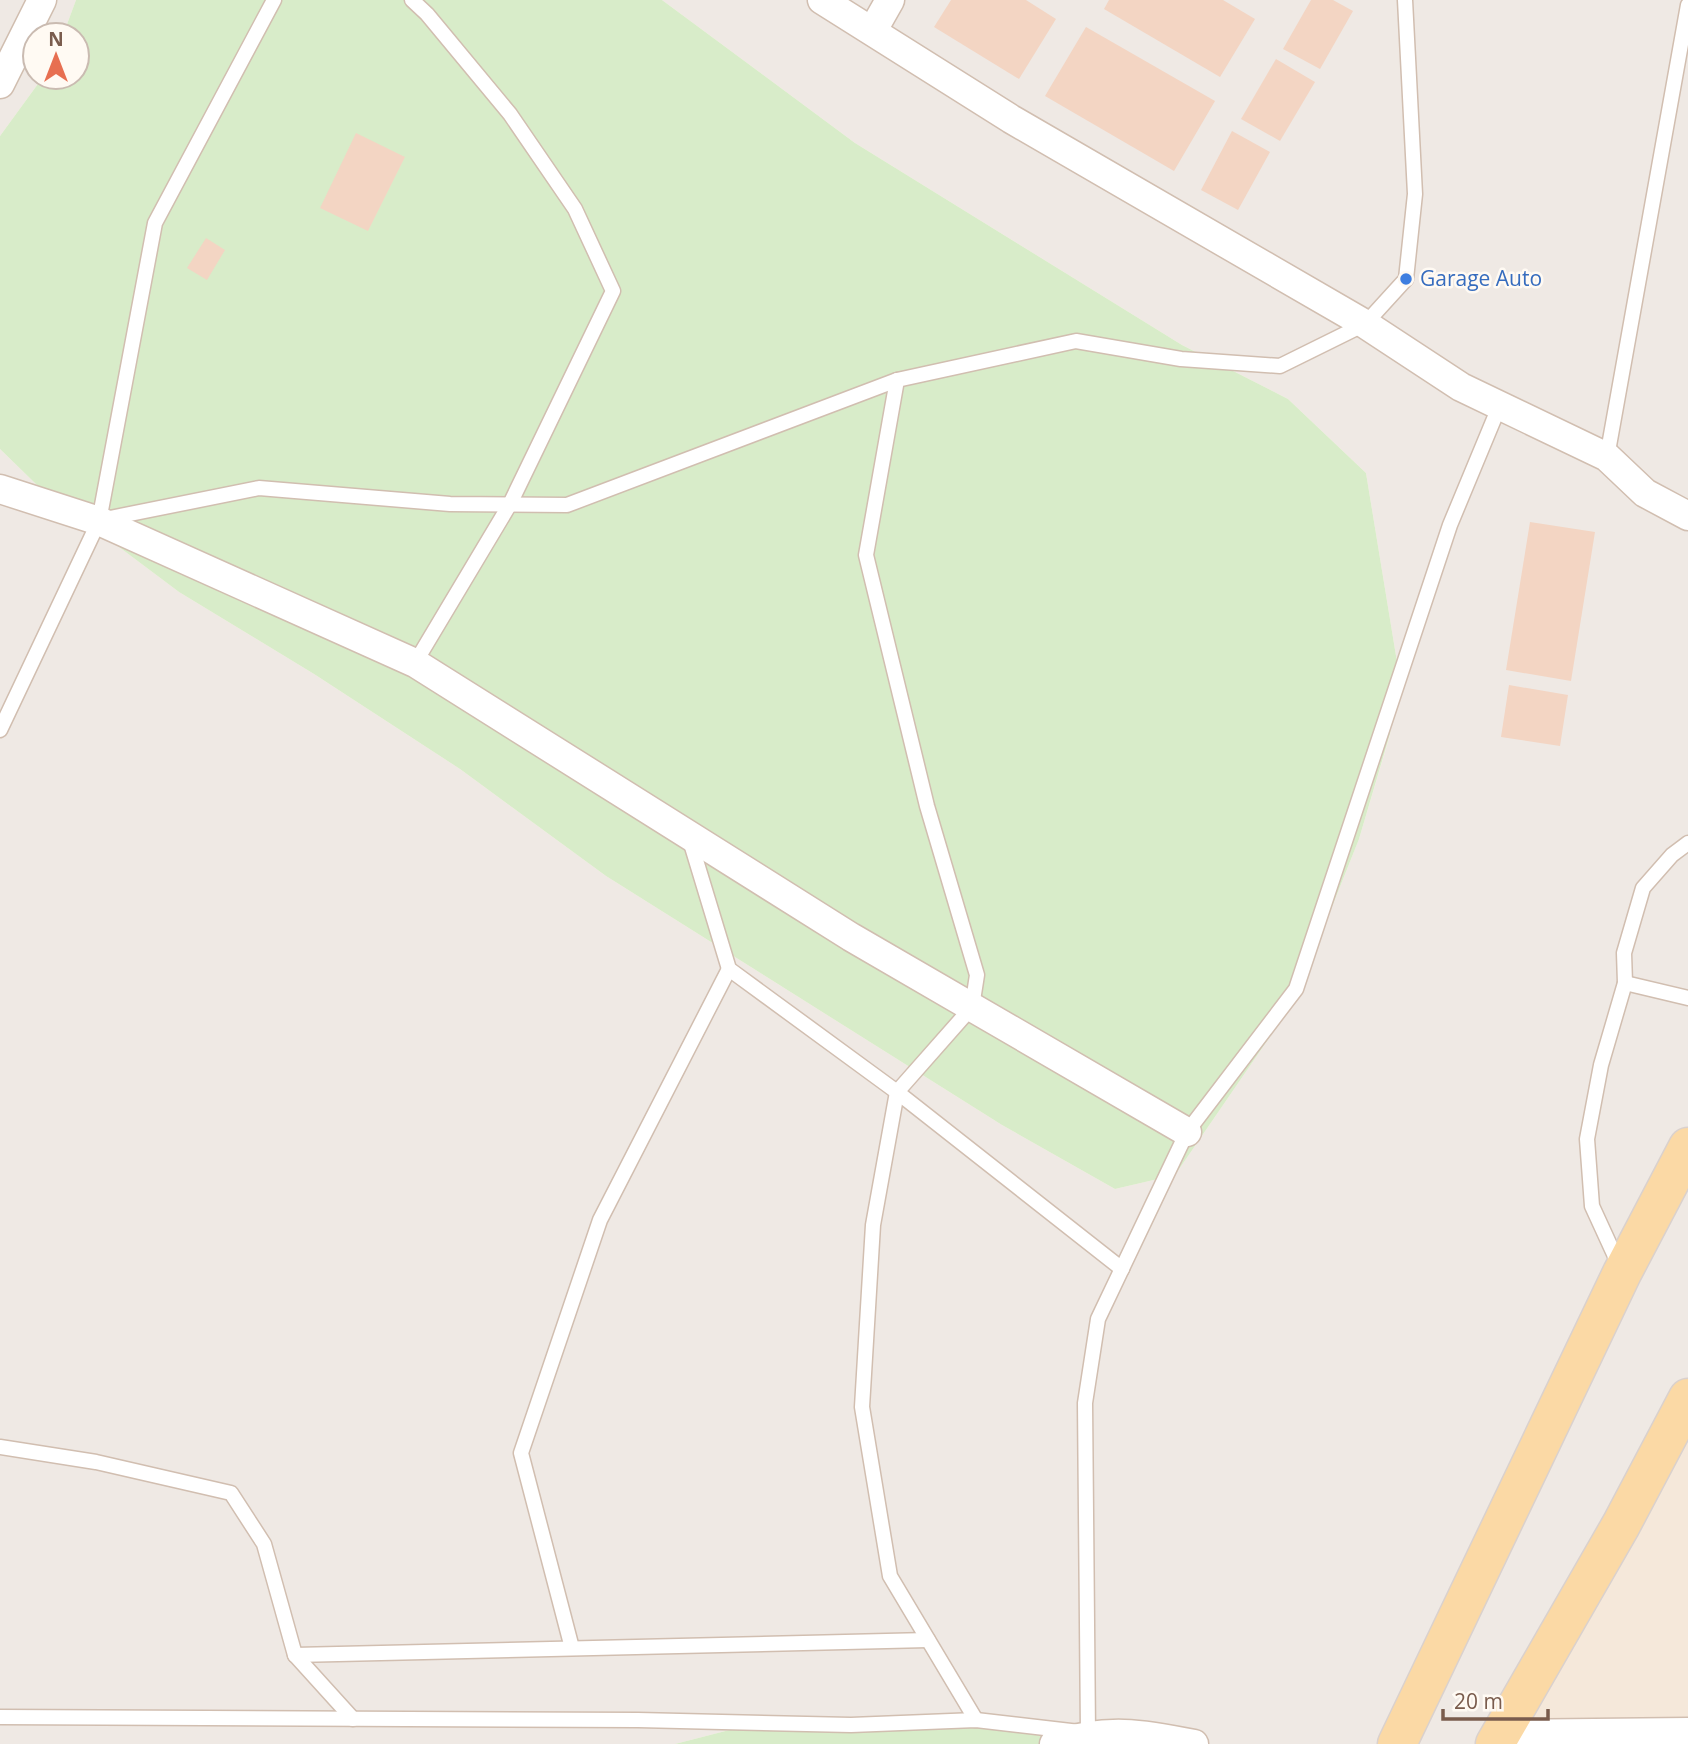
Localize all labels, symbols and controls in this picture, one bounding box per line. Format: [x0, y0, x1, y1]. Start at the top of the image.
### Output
north arrow [21, 21, 91, 91]
text: N [48, 26, 64, 52]
place label: Garage Auto [1420, 264, 1542, 292]
marker: Garage Auto [1398, 271, 1414, 287]
scale bar [1443, 1678, 1548, 1722]
text: 20 m [1454, 1687, 1503, 1715]

